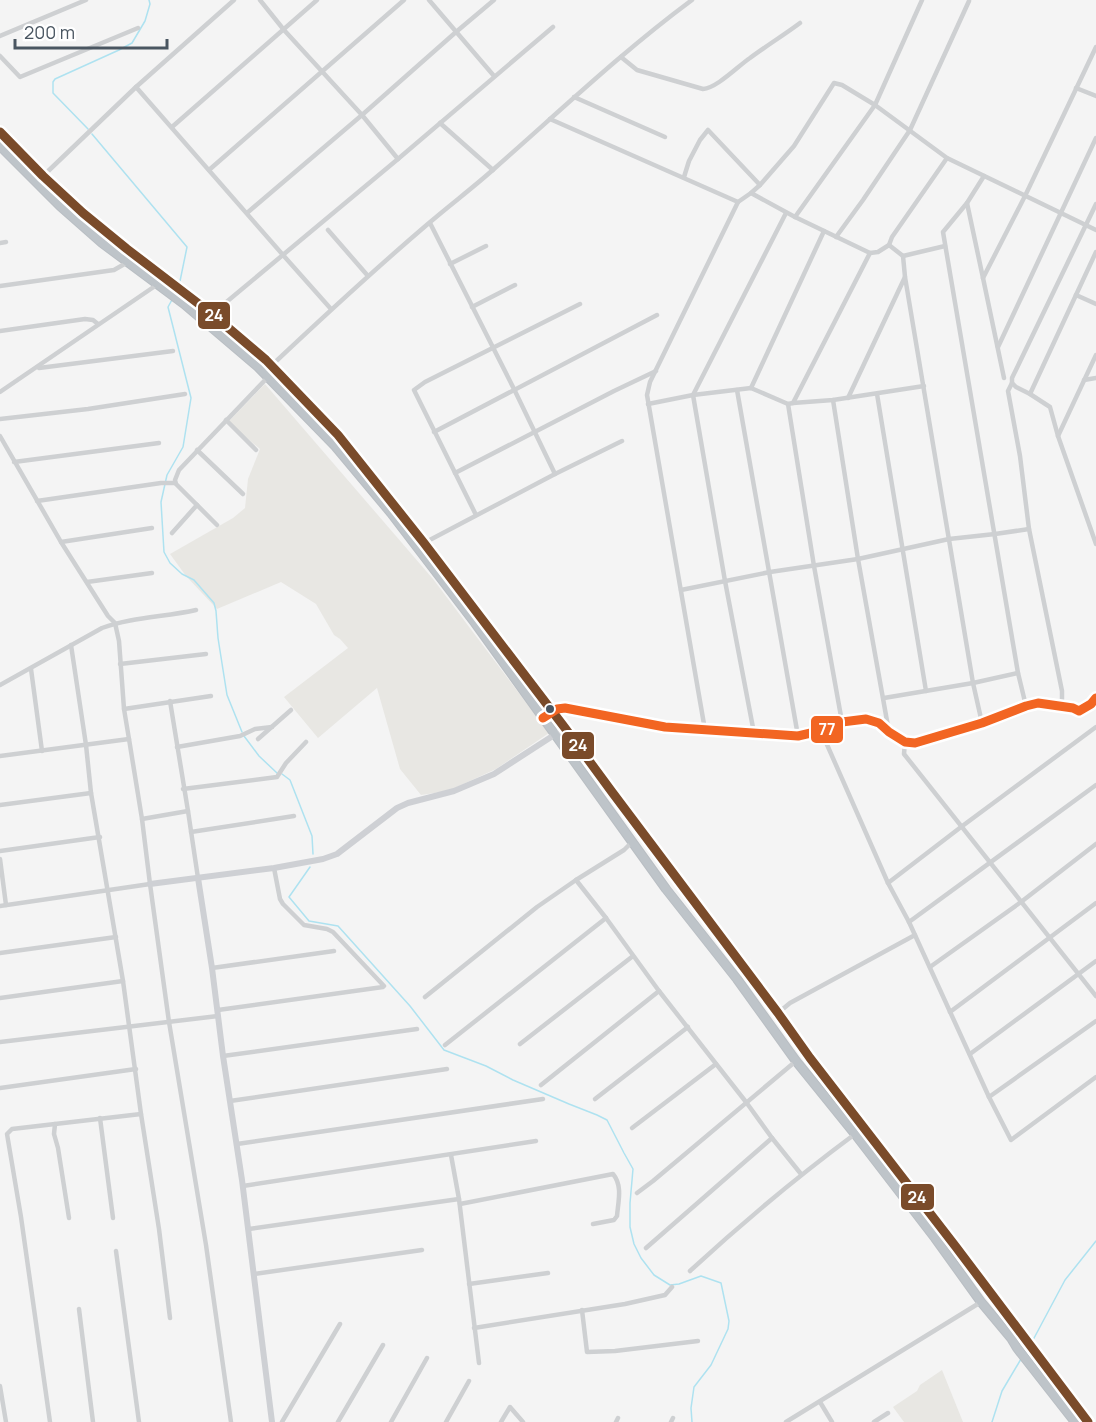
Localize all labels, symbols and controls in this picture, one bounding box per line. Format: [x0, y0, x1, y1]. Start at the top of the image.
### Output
scale bar [15, 12, 166, 50]
text: 200 m [24, 20, 75, 44]
line badge: 24 [197, 301, 231, 330]
text: 24 [205, 304, 223, 326]
unlabelled marker [544, 703, 556, 715]
line badge: 77 [810, 715, 844, 744]
text: 77 [818, 718, 836, 740]
line badge: 24 [561, 731, 595, 760]
text: 24 [569, 734, 587, 756]
line badge: 24 [900, 1183, 935, 1211]
text: 24 [908, 1186, 926, 1208]

